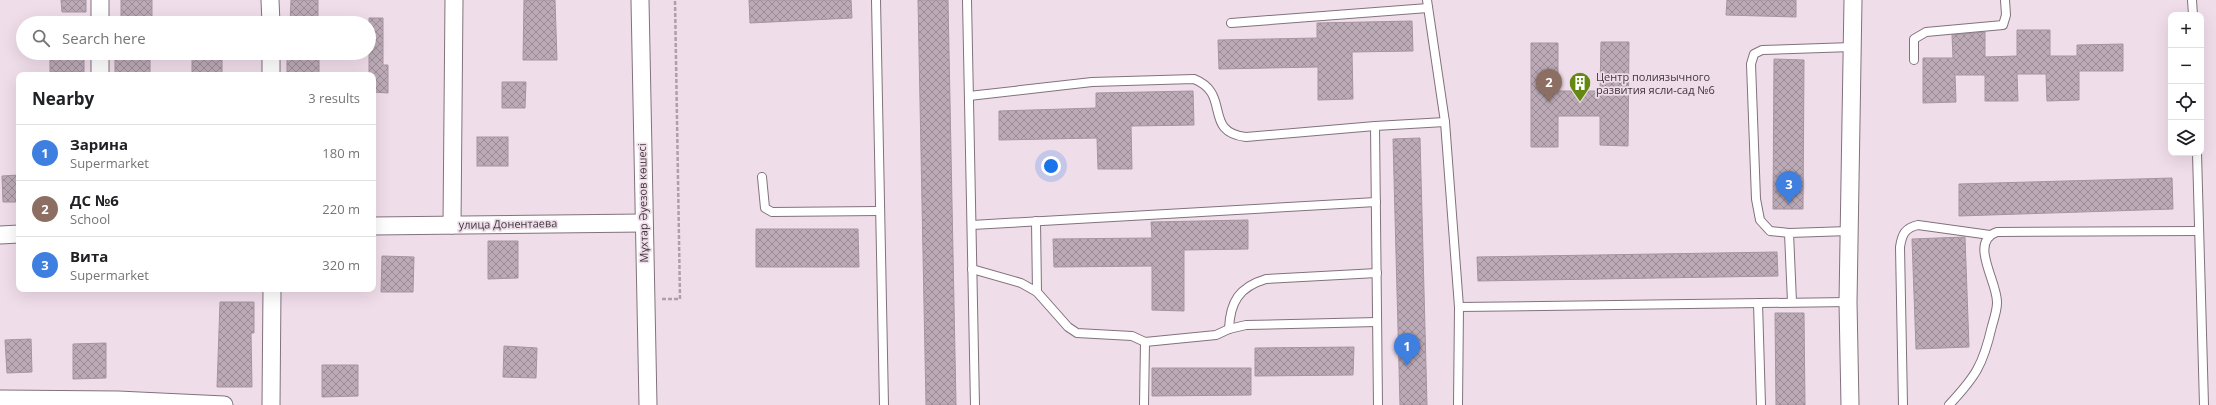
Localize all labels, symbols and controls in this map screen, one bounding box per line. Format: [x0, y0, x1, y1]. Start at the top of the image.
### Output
map controls [2168, 12, 2204, 156]
button: + [2168, 12, 2204, 48]
search box [16, 16, 376, 60]
icon: search [30, 27, 52, 49]
text: Search here [62, 28, 146, 48]
button: − [2168, 48, 2204, 84]
pin: 2 [1536, 69, 1562, 102]
place label: Центр полиязычного развития ясли-сад №6 [1596, 69, 1715, 97]
building icon: Центр полиязычного развития ясли-сад №6 [1567, 70, 1593, 103]
button: locate [2168, 84, 2204, 120]
text: Nearby [32, 87, 94, 110]
text: 3 results [308, 89, 360, 107]
button: layers [2168, 120, 2204, 156]
text: Зарина [70, 134, 128, 154]
street label: Мұхтар Әуезов көшесі [634, 143, 651, 263]
text: 1 [41, 144, 49, 162]
text: 180 m [322, 144, 360, 162]
text: Supermarket [70, 154, 149, 172]
your location [1041, 156, 1061, 176]
pin: 3 [1776, 171, 1802, 204]
text: ДС №6 [70, 190, 119, 210]
text: 2 [41, 200, 49, 218]
text: 220 m [322, 200, 360, 218]
text: School [70, 210, 110, 228]
street label: улица Донентаева [458, 215, 558, 232]
text: Вита [70, 246, 108, 266]
text: 3 [41, 256, 49, 274]
text: 320 m [322, 256, 360, 274]
text: Supermarket [70, 266, 149, 284]
pin: 1 [1394, 333, 1420, 366]

